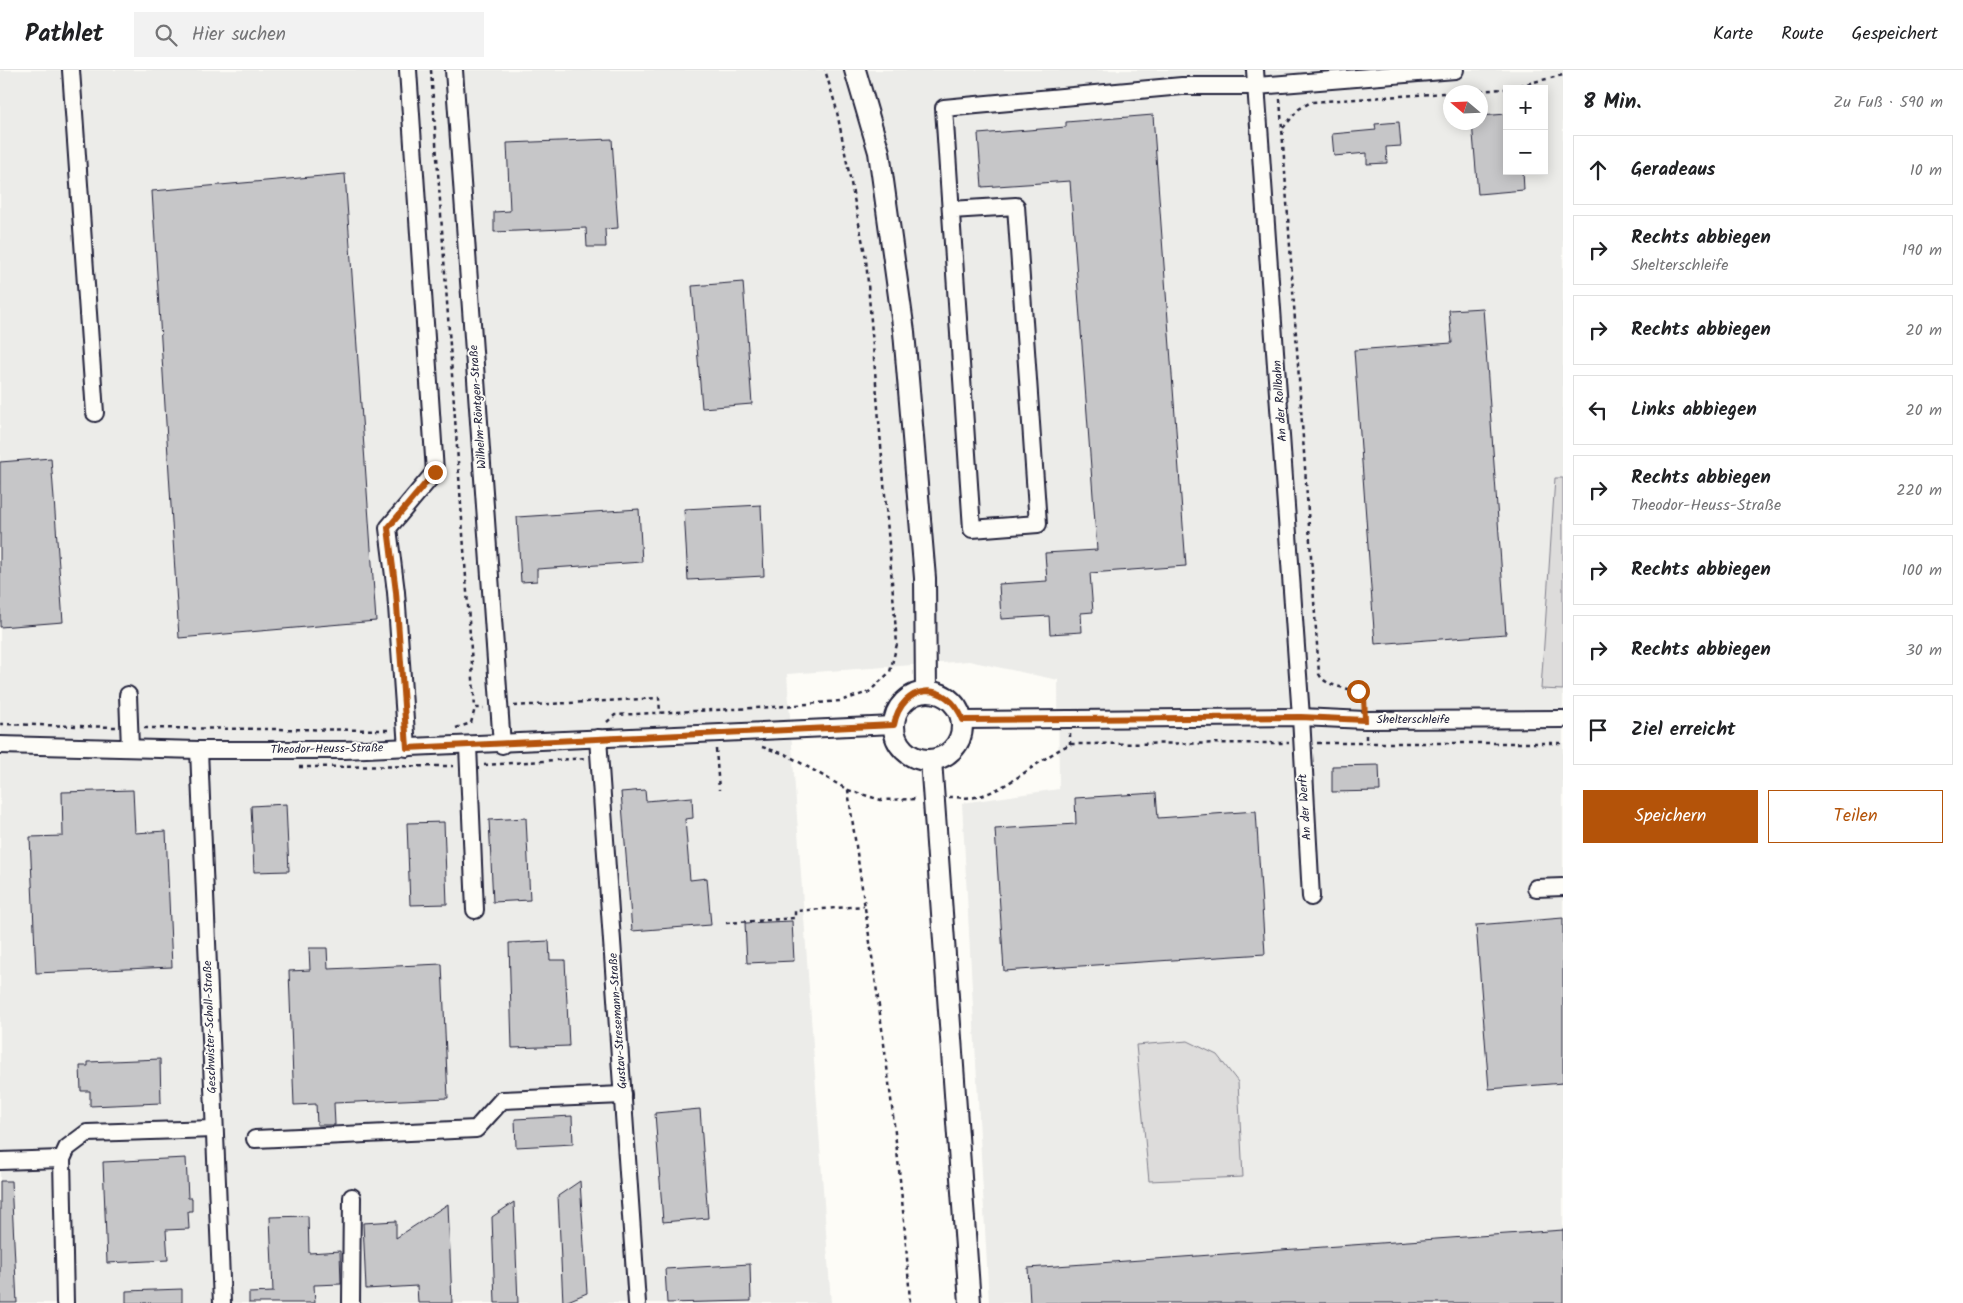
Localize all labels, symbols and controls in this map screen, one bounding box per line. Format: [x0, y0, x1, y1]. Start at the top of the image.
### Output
search box [134, 12, 484, 57]
text: Pathlet [25, 15, 104, 54]
text: Hier suchen [192, 20, 286, 50]
text: Karte [1713, 20, 1753, 49]
text: Route [1781, 20, 1824, 49]
text: Gespeichert [1852, 20, 1938, 49]
icon: search [152, 21, 180, 49]
north arrow [1443, 85, 1488, 130]
map controls [1503, 85, 1548, 175]
button: + [1503, 85, 1548, 130]
text: 8 Min. [1583, 86, 1641, 119]
text: Zu Fuß · 590 m [1833, 90, 1943, 115]
button: − [1503, 130, 1548, 175]
text: Geradeaus [1631, 155, 1716, 185]
icon: ahead [1584, 156, 1612, 184]
text: 10 m [1910, 158, 1942, 183]
text: Rechts abbiegen [1631, 223, 1771, 253]
icon: right [1584, 236, 1612, 264]
text: 190 m [1902, 238, 1942, 263]
text: Shelterschleife [1631, 253, 1729, 278]
text: Rechts abbiegen [1631, 315, 1771, 345]
icon: right [1584, 316, 1612, 344]
text: 20 m [1906, 318, 1942, 343]
street label: Wilhelm-Röntgen-Straße [464, 344, 492, 470]
street label: An der Rollbahn [1268, 360, 1292, 442]
text: Links abbiegen [1631, 395, 1757, 425]
icon: left [1584, 396, 1612, 424]
text: 20 m [1906, 398, 1942, 423]
route end [424, 461, 447, 484]
text: Rechts abbiegen [1631, 463, 1771, 493]
icon: right [1584, 476, 1612, 504]
text: 220 m [1896, 478, 1942, 503]
text: Theodor-Heuss-Straße [1631, 493, 1781, 518]
text: Rechts abbiegen [1631, 555, 1771, 585]
icon: right [1584, 556, 1612, 584]
text: 100 m [1902, 558, 1942, 583]
text: Rechts abbiegen [1631, 635, 1771, 665]
icon: right [1584, 636, 1612, 664]
text: 30 m [1906, 638, 1942, 663]
route start [1347, 680, 1370, 703]
street label: Shelterschleife [1376, 710, 1450, 729]
text: Ziel erreicht [1631, 715, 1736, 745]
icon: arrive [1584, 716, 1612, 744]
street label: Theodor-Heuss-Straße [271, 739, 384, 759]
street label: An der Werft [1293, 773, 1317, 841]
button: Speichern [1583, 790, 1758, 843]
button: Teilen [1768, 790, 1943, 843]
street label: Gustav-Stresemann-Straße [604, 952, 632, 1090]
street label: Geschwister-Scholl-Straße [198, 960, 222, 1094]

